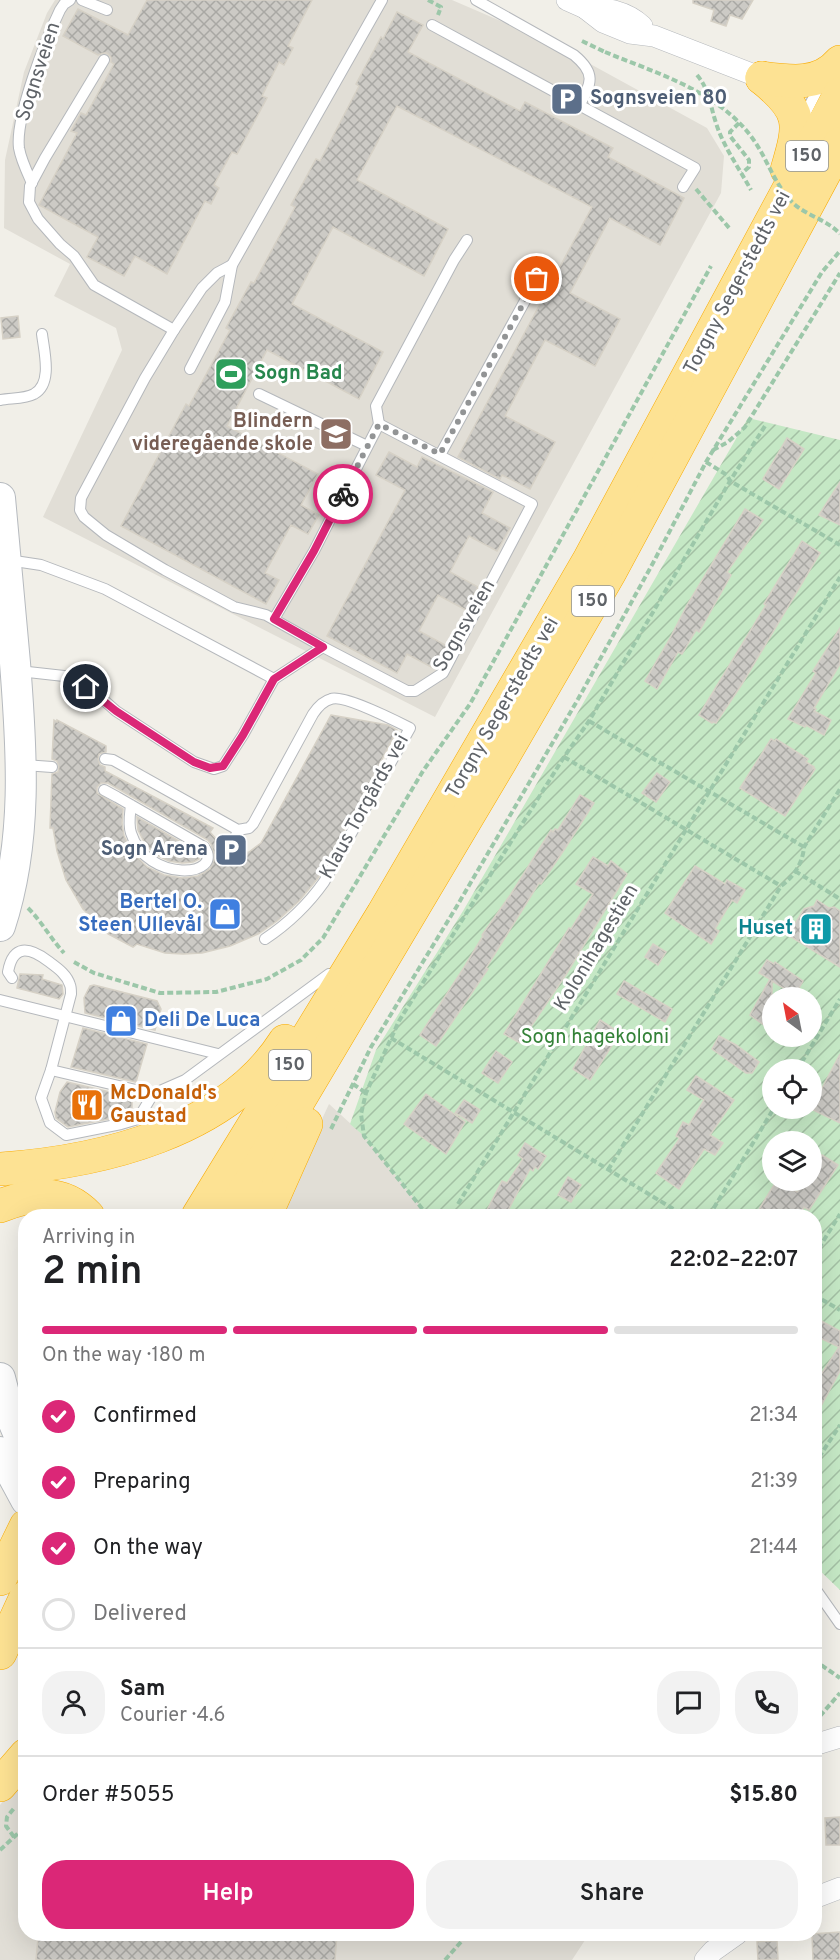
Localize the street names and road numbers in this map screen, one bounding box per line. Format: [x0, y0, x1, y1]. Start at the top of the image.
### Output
street label: Sognsveien [11, 19, 67, 125]
road number: 150 [786, 141, 828, 171]
street label: Torgny Segerstedts vei [678, 186, 798, 380]
street label: Sognsveien [428, 575, 502, 677]
road number: 150 [572, 586, 614, 616]
street label: Torgny Segerstedts vei [441, 613, 565, 803]
street label: Klaus Torgårds vei [314, 730, 416, 884]
street label: Kolonihagestien [549, 880, 645, 1016]
road number: 150 [269, 1050, 311, 1080]

